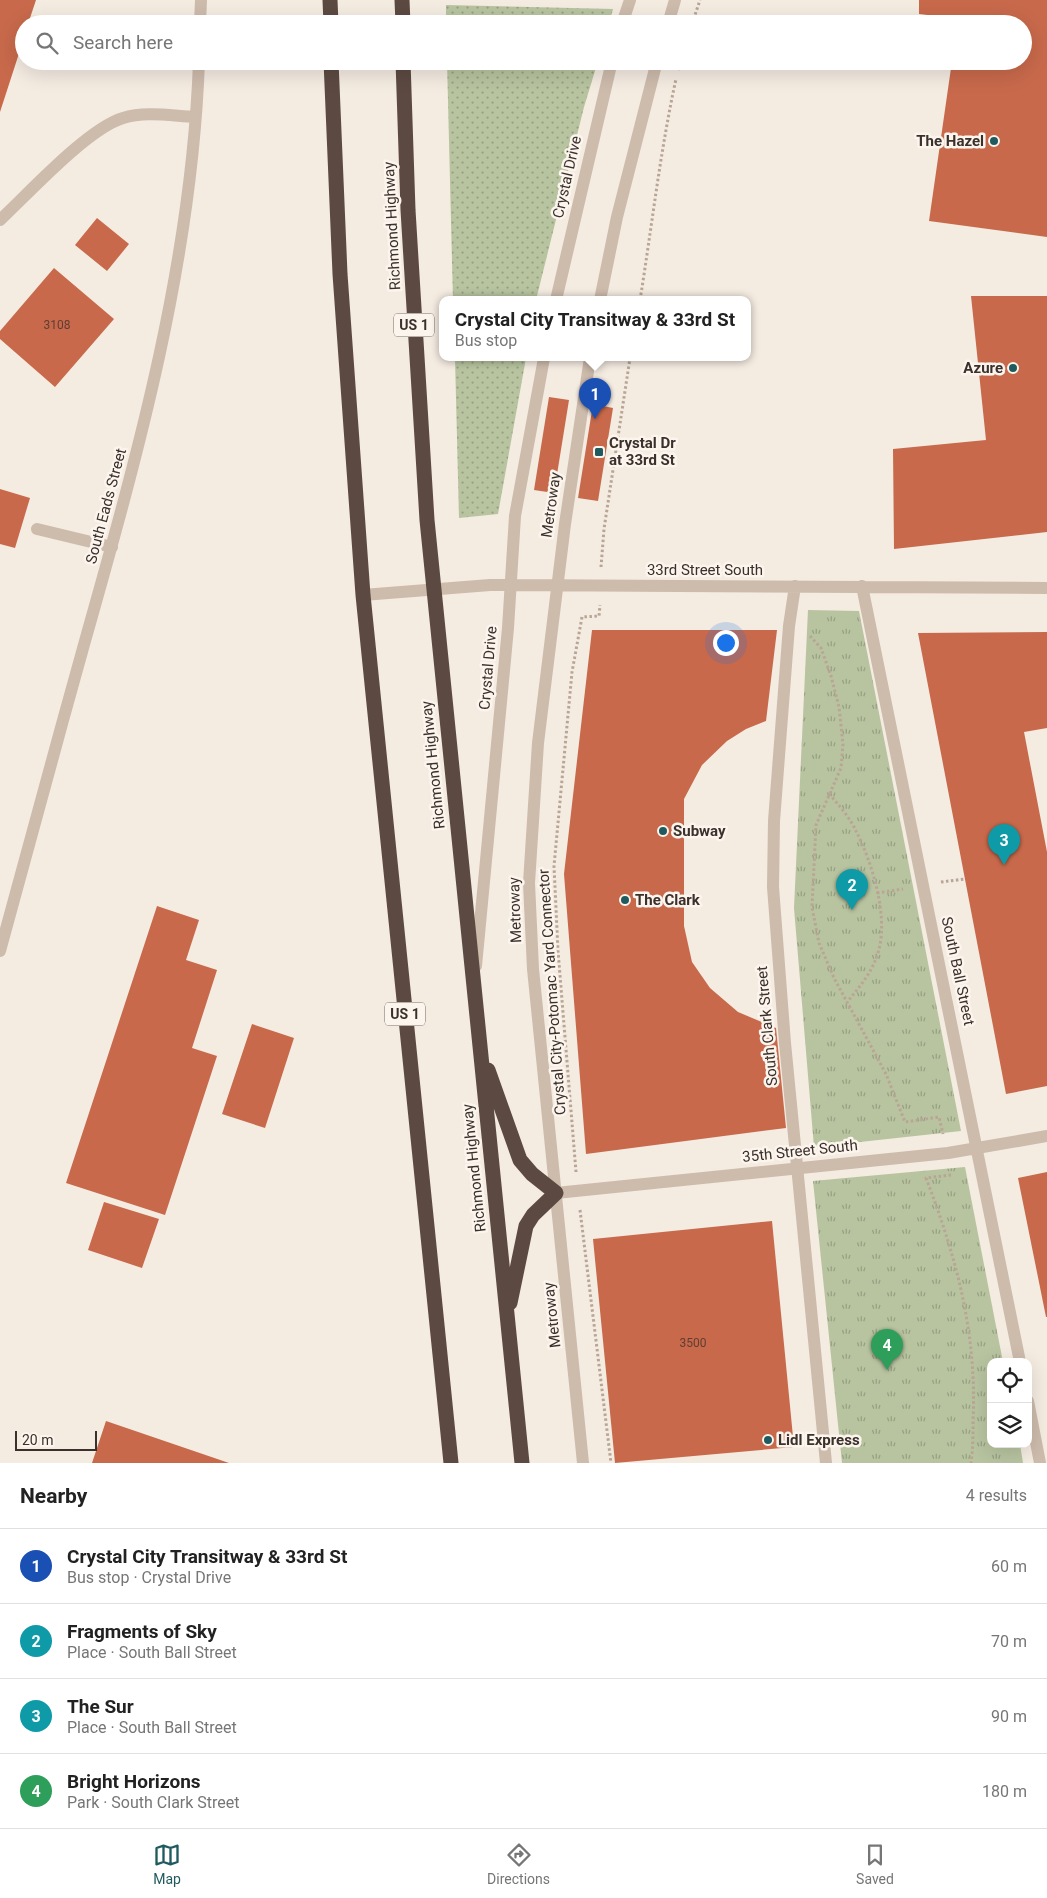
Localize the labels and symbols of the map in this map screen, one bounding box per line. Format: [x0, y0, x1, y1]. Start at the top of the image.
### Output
place label: The Hazel [916, 132, 984, 150]
street label: Crystal Drive [549, 134, 585, 220]
marker: The Hazel [988, 135, 1000, 147]
street label: Richmond Highway [380, 161, 404, 291]
road number: US 1 [394, 314, 434, 336]
house number: 3108 [44, 318, 71, 332]
place label: Azure [963, 359, 1003, 377]
marker: Azure [1007, 362, 1019, 374]
pin: 1 [579, 378, 611, 419]
place label: Crystal Dr at 33rd St [609, 434, 676, 469]
street label: South Eads Street [82, 446, 130, 566]
marker: Crystal Dr at 33rd St [593, 446, 605, 458]
street label: Metroway [538, 471, 564, 539]
street label: 33rd Street South [647, 561, 763, 579]
street label: Crystal Drive [475, 625, 501, 711]
your location [713, 630, 739, 656]
street label: Richmond Highway [417, 700, 449, 830]
place label: Subway [673, 822, 726, 840]
pin: 3 [988, 824, 1020, 865]
marker: Subway [657, 825, 669, 837]
street label: Crystal City-Potomac Yard Connector [534, 868, 570, 1116]
pin: 2 [836, 869, 868, 910]
street label: Metroway [505, 877, 525, 943]
place label: The Clark [635, 891, 701, 909]
marker: The Clark [619, 894, 631, 906]
street label: South Ball Street [938, 915, 978, 1027]
street label: South Clark Street [753, 965, 781, 1087]
road number: US 1 [385, 1002, 425, 1026]
street label: Richmond Highway [458, 1103, 490, 1233]
street label: 35th Street South [741, 1136, 859, 1166]
street label: Metroway [540, 1281, 564, 1349]
pin: 4 [871, 1329, 903, 1370]
house number: 3500 [680, 1336, 707, 1350]
scale bar [15, 1428, 98, 1451]
place label: Lidl Express [778, 1431, 860, 1449]
marker: Lidl Express [762, 1434, 774, 1446]

